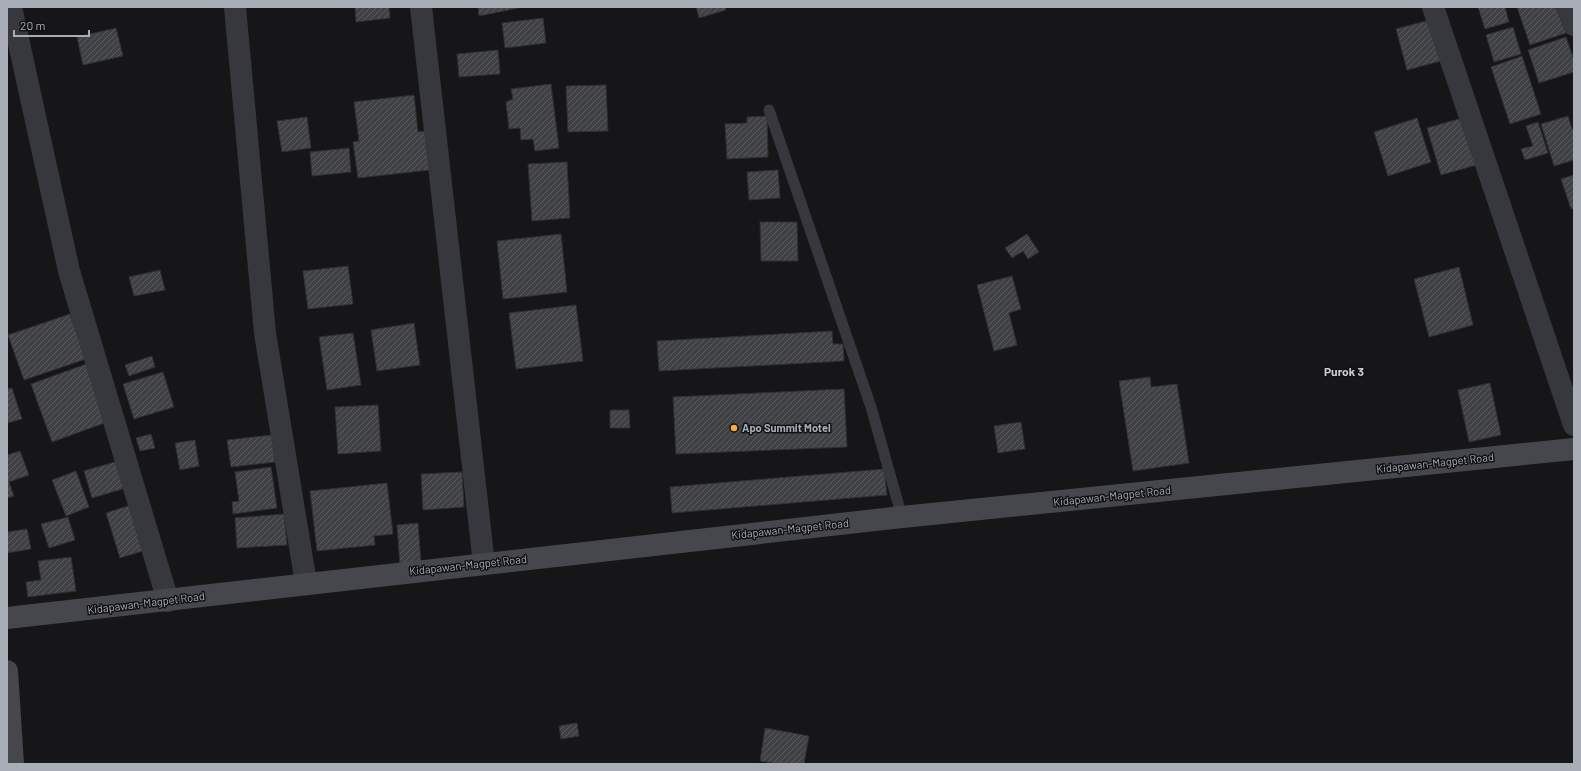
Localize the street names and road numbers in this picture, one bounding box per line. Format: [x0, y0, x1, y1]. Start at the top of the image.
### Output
street label: Kidapawan-Magpet Road [1376, 450, 1494, 475]
street label: Kidapawan-Magpet Road [1053, 483, 1171, 508]
street label: Kidapawan-Magpet Road [731, 516, 849, 541]
street label: Kidapawan-Magpet Road [409, 552, 527, 577]
street label: Kidapawan-Magpet Road [87, 589, 205, 616]

